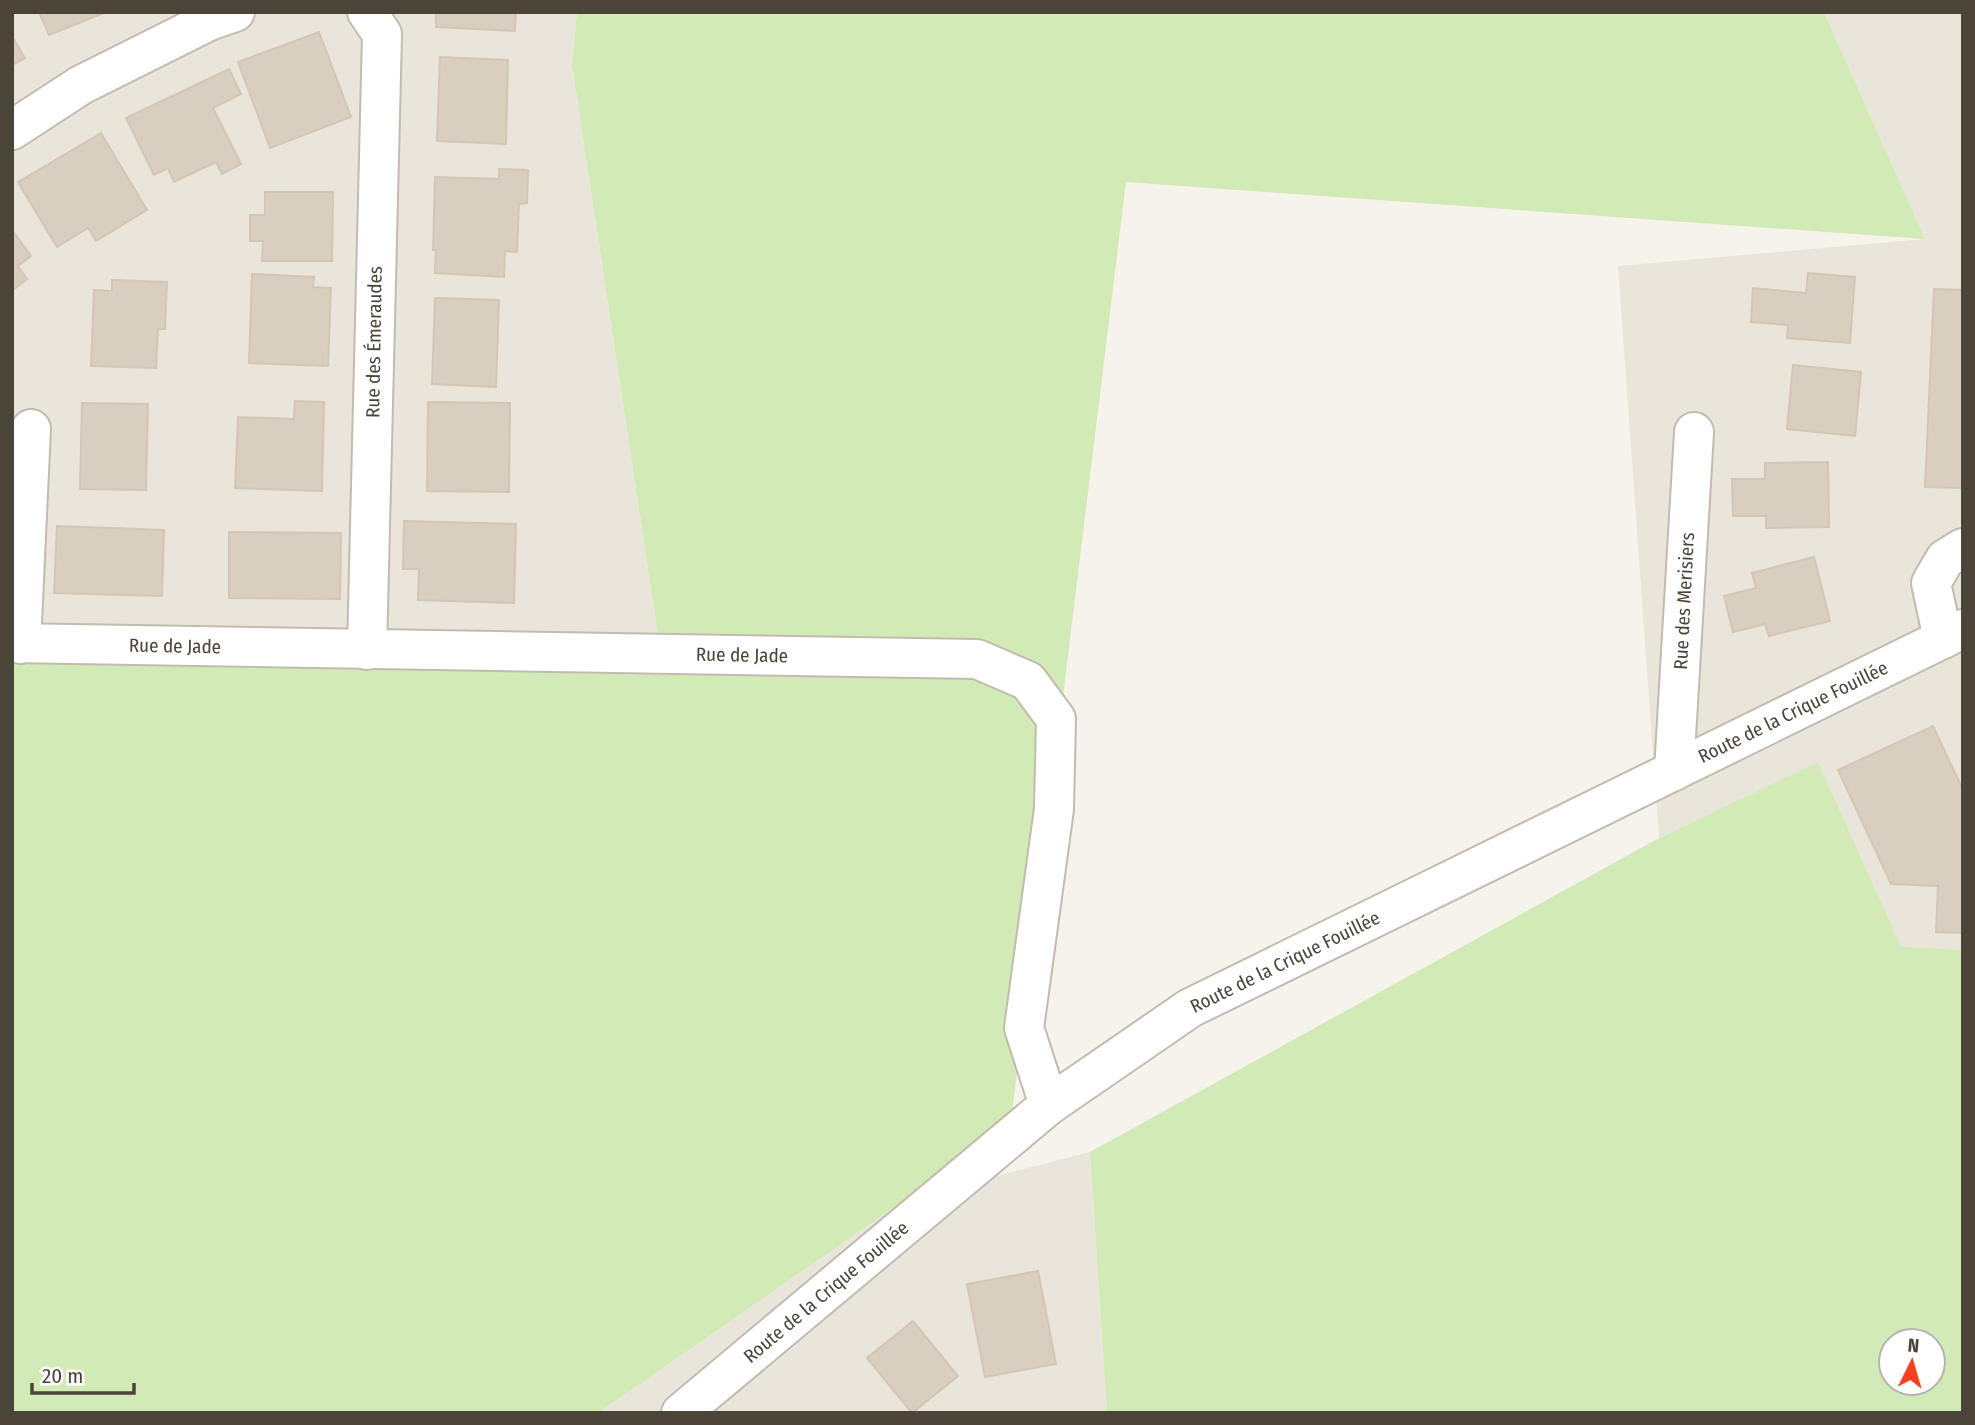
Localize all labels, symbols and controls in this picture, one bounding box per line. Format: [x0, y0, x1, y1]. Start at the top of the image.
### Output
street label: Rue des Émeraudes [361, 266, 387, 418]
street label: Rue des Merisiers [1669, 532, 1699, 670]
street label: Rue de Jade [129, 634, 221, 658]
street label: Rue de Jade [696, 643, 788, 667]
street label: Route de la Crique Fouillée [1694, 656, 1892, 768]
street label: Route de la Crique Fouillée [1186, 906, 1384, 1018]
street label: Route de la Crique Fouillée [739, 1216, 913, 1368]
north arrow [1877, 1327, 1947, 1397]
text: N [1907, 1334, 1920, 1358]
scale bar [32, 1352, 133, 1396]
text: 20 m [42, 1363, 83, 1389]

